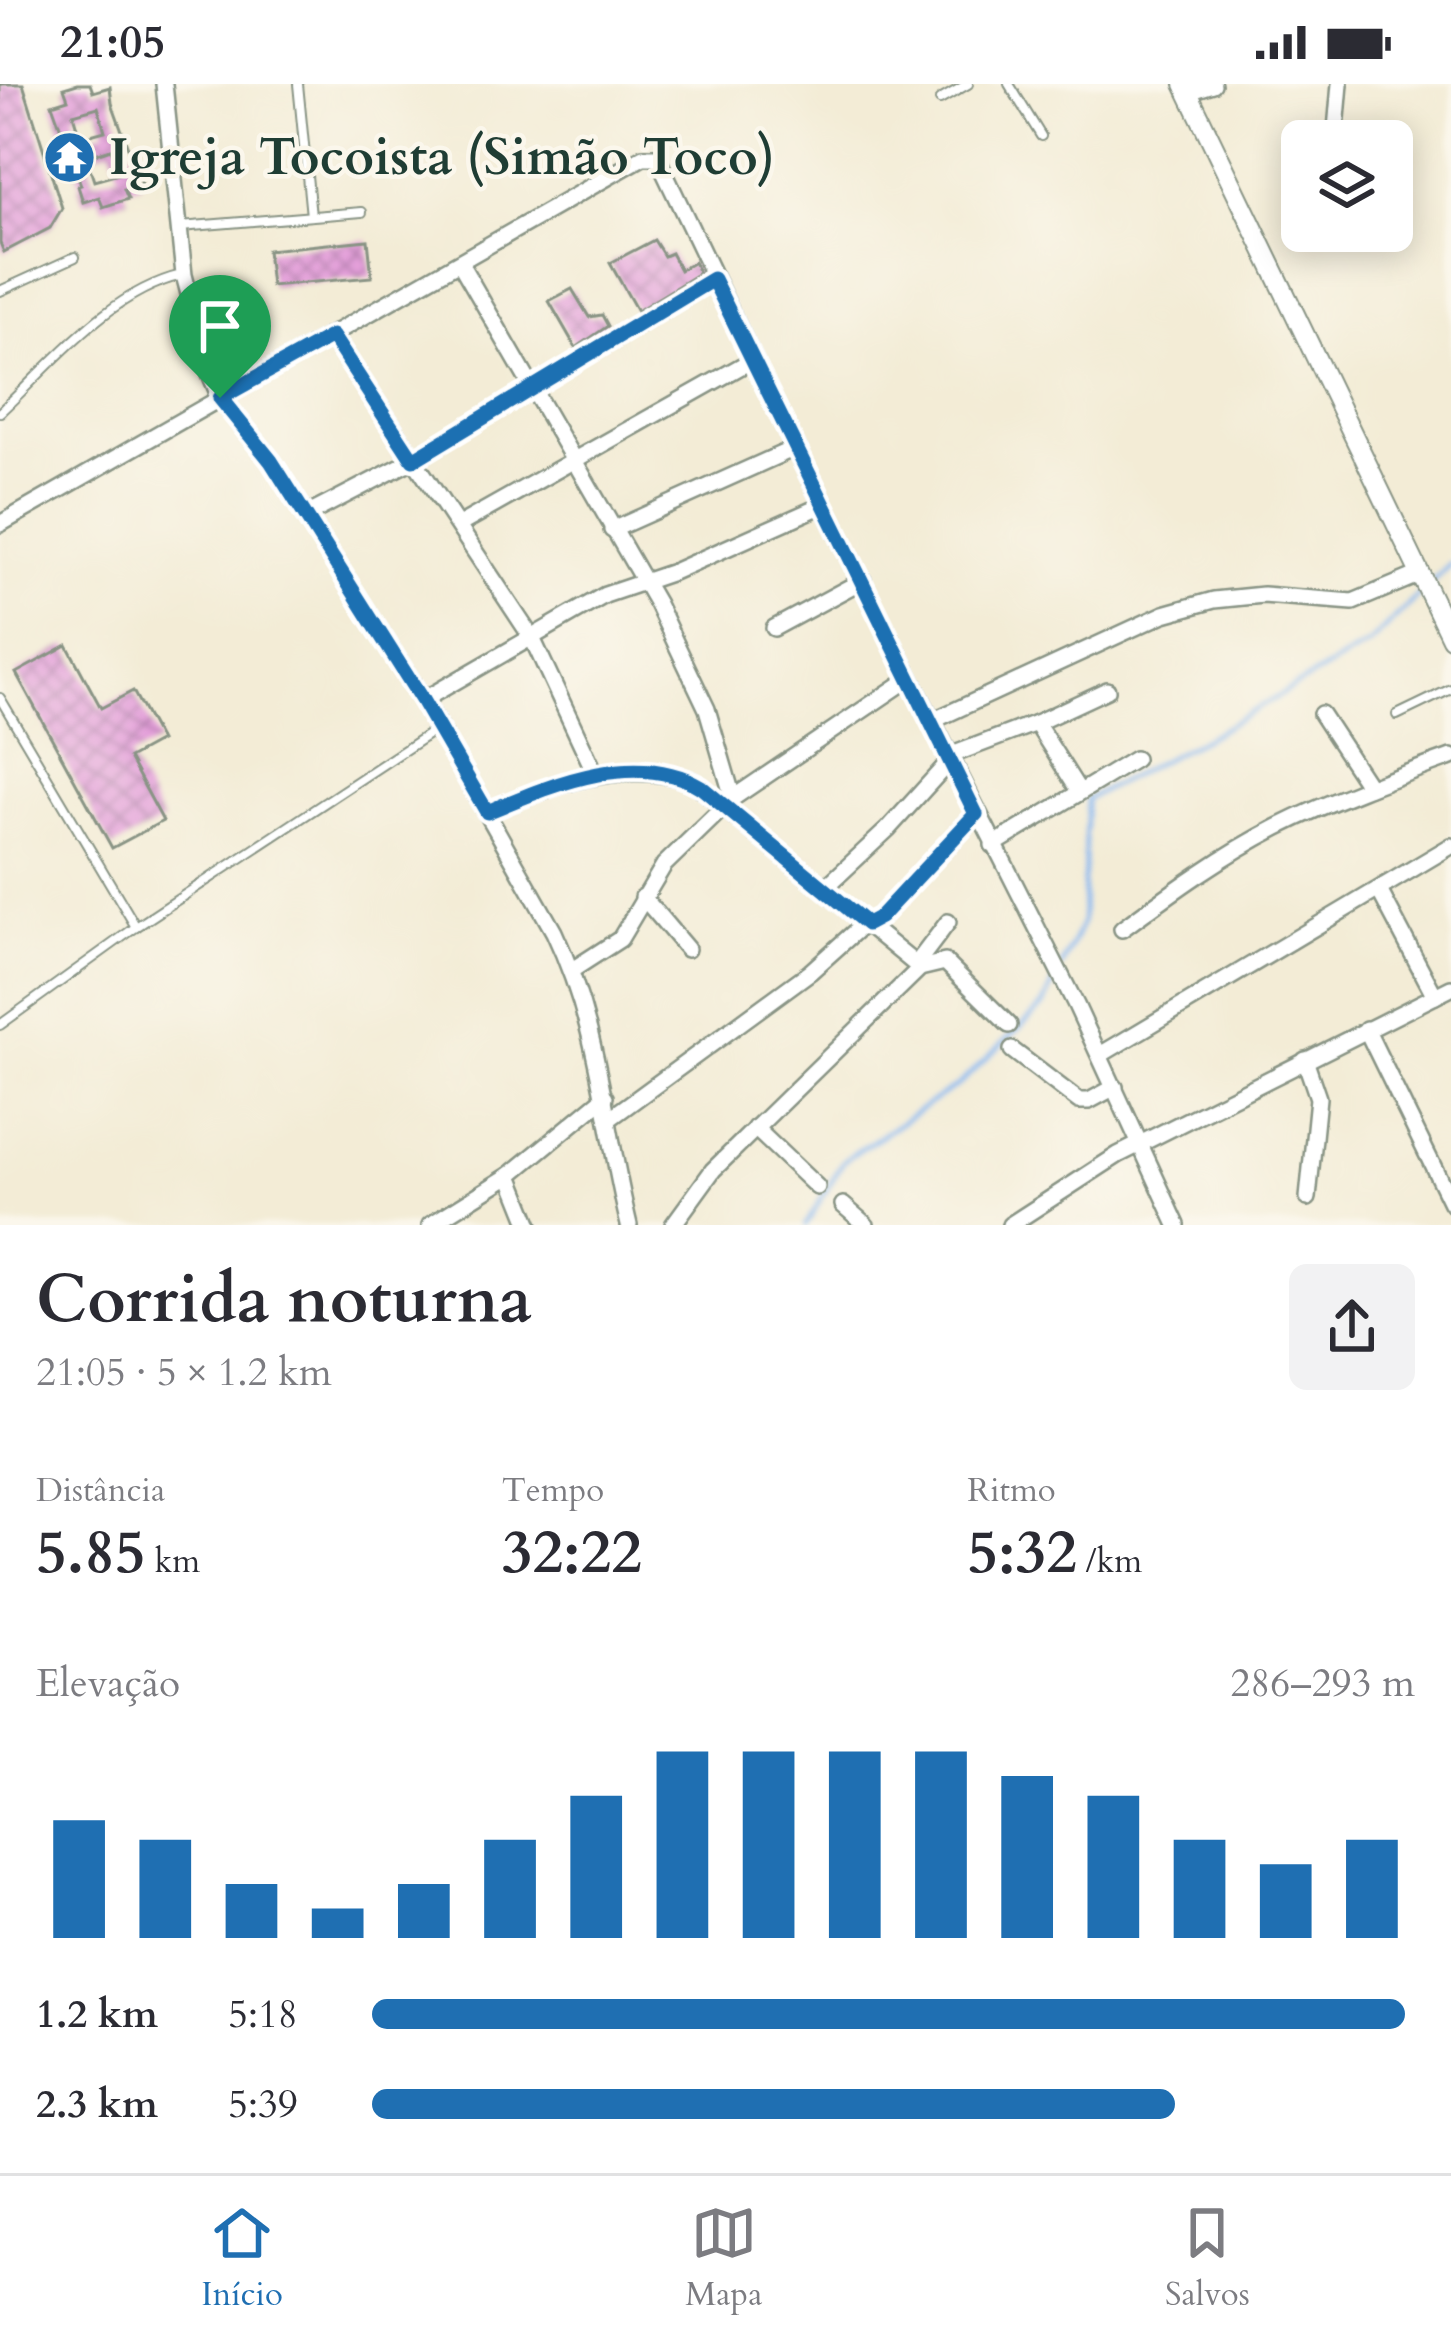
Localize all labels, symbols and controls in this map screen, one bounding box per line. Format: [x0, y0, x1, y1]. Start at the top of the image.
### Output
text: 21:05 [60, 12, 165, 73]
map controls [1281, 120, 1413, 252]
button: layers [1281, 120, 1413, 252]
place label: Igreja Tocoista (Simão Toco) [109, 123, 775, 193]
temple icon: Igreja Tocoista (Simão Toco) [42, 130, 98, 186]
pin [169, 275, 271, 398]
icon: arrive [187, 293, 253, 359]
text: Corrida noturna [36, 1256, 532, 1345]
button: share [1289, 1264, 1415, 1390]
text: 21:05 · 5 × 1.2 km [36, 1346, 332, 1399]
text: Distância [36, 1468, 165, 1513]
text: Tempo [502, 1468, 604, 1513]
text: Ritmo [967, 1468, 1056, 1513]
text: 5.85 [36, 1513, 146, 1594]
text: 32:22 [502, 1513, 642, 1594]
text: 5:32 [967, 1513, 1077, 1594]
text: km [146, 1539, 200, 1584]
text: /km [1077, 1539, 1142, 1584]
text: Elevação [36, 1657, 180, 1710]
text: 286–293 m [1230, 1657, 1415, 1710]
text: 1.2 km [36, 1988, 158, 2041]
text: 5:18 [228, 1988, 298, 2041]
text: 2.3 km [36, 2078, 158, 2131]
text: 5:39 [228, 2078, 298, 2131]
tab: Início [201, 2200, 283, 2317]
tab: Mapa [685, 2200, 762, 2317]
tab: Salvos [1165, 2200, 1250, 2317]

